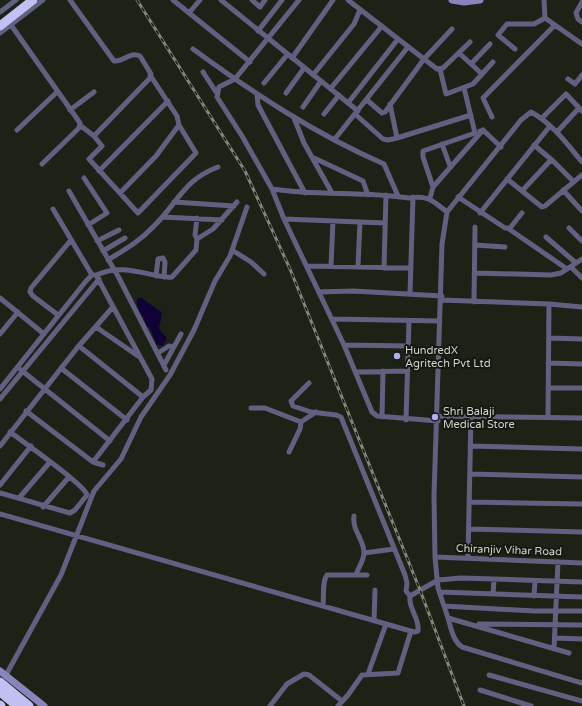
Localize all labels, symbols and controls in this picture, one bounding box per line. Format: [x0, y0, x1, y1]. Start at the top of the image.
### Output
place label: HundredX Agritech Pvt Ltd [405, 344, 491, 370]
marker: HundredX Agritech Pvt Ltd [392, 351, 402, 361]
place label: Shri Balaji Medical Store [443, 405, 515, 431]
marker: Shri Balaji Medical Store [430, 412, 440, 422]
street label: Chiranjiv Vihar Road [456, 542, 562, 558]

